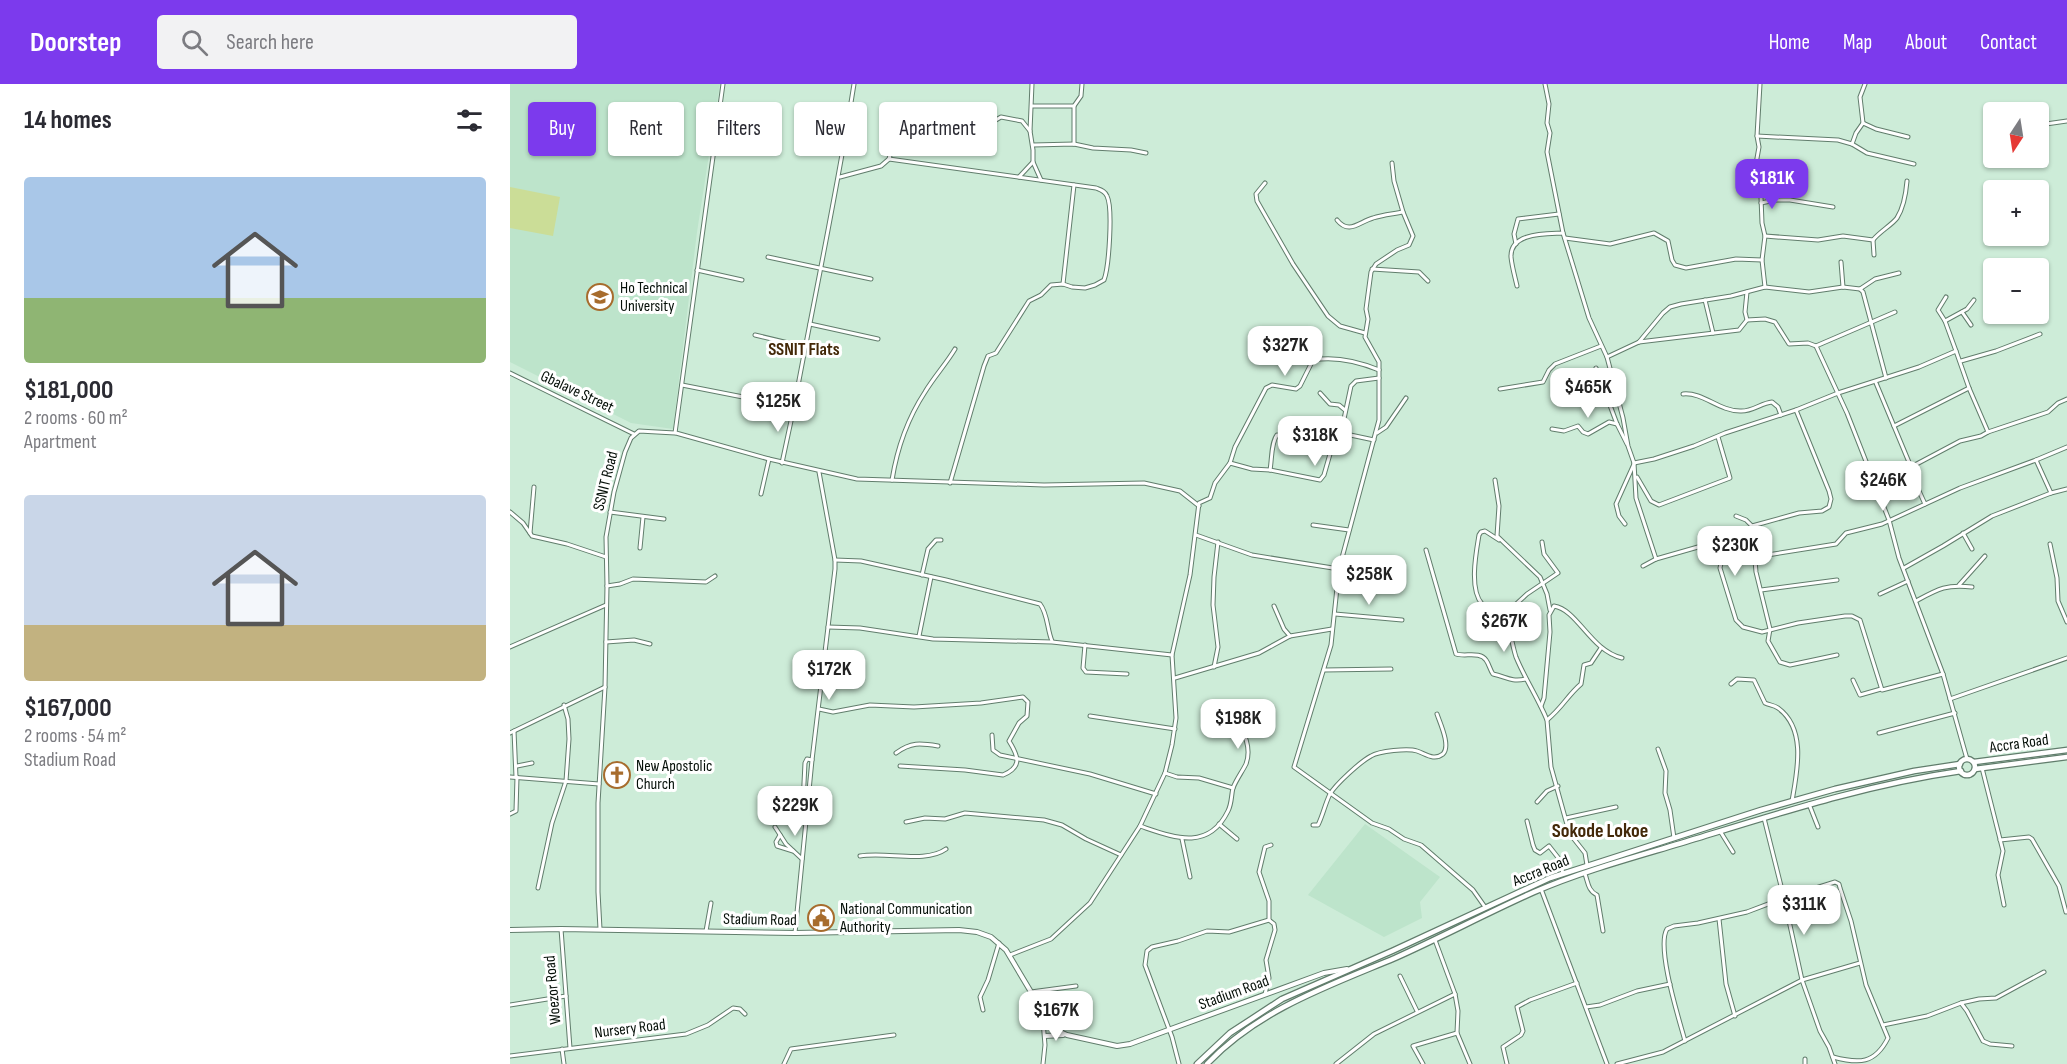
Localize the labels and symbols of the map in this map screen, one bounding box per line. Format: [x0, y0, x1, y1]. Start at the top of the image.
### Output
north arrow [1983, 102, 2049, 168]
pin: $181K [1730, 159, 1814, 210]
place label: Ho Technical University [620, 279, 688, 316]
school or university icon: Ho Technical University [585, 282, 615, 312]
pin: $327K [1243, 326, 1327, 377]
district label: SSNIT Flats [768, 339, 840, 360]
street label: Gbalave Street [537, 367, 617, 417]
pin: $465K [1546, 368, 1630, 419]
pin: $125K [736, 382, 820, 433]
pin: $318K [1273, 416, 1357, 467]
street label: SSNIT Road [589, 449, 623, 513]
pin: $246K [1841, 461, 1925, 512]
pin: $230K [1693, 526, 1777, 577]
pin: $258K [1327, 555, 1411, 606]
pin: $267K [1462, 602, 1546, 653]
pin: $172K [787, 650, 871, 701]
pin: $198K [1196, 699, 1280, 750]
street label: Accra Road [1987, 730, 2050, 758]
place label: New Apostolic Church [636, 757, 712, 794]
church icon: New Apostolic Church [602, 760, 632, 790]
pin: $229K [753, 786, 837, 837]
district label: Sokode Lokoe [1552, 819, 1648, 843]
street label: Accra Road [1509, 851, 1572, 891]
pin: $311K [1762, 885, 1846, 936]
place label: National Communication Authority [839, 900, 972, 937]
public building icon: National Communication Authority [806, 903, 836, 933]
street label: Stadium Road [723, 910, 797, 930]
street label: Woezor Road [541, 955, 565, 1025]
street label: Stadium Road [1196, 971, 1272, 1015]
pin: $167K [1014, 991, 1098, 1042]
street label: Nursery Road [593, 1015, 667, 1043]

